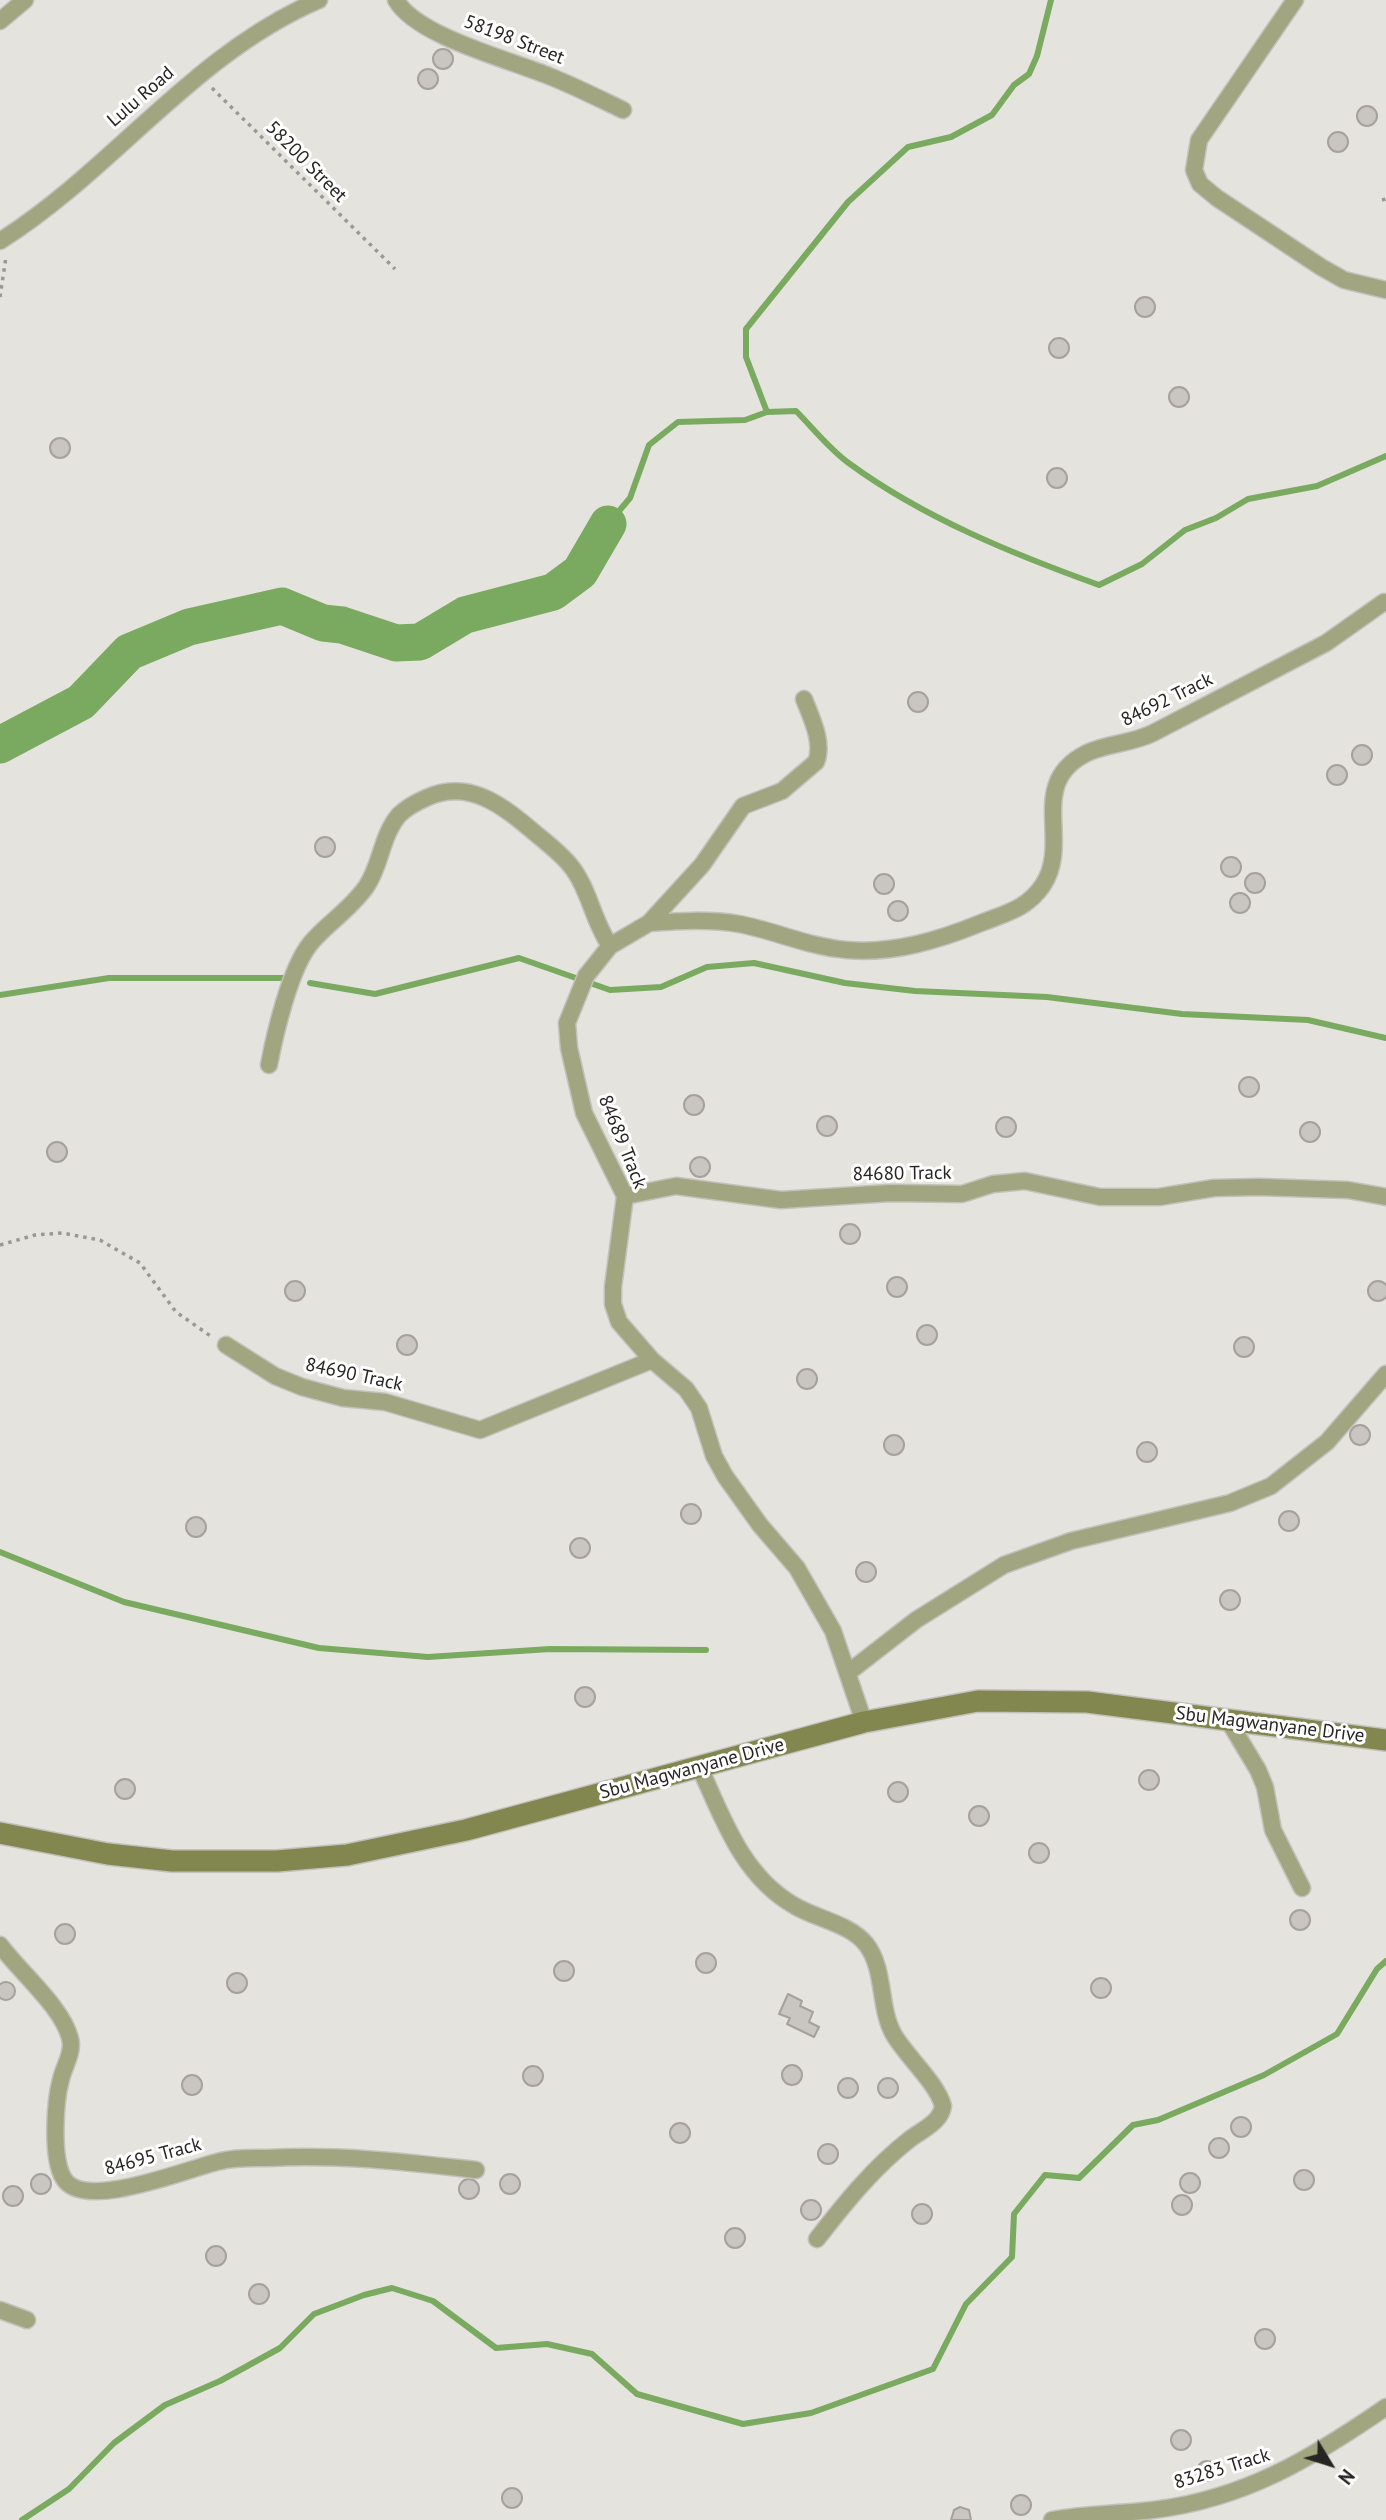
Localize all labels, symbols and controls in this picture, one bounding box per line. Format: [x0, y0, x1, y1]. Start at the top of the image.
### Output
street label: 58198 Street [461, 10, 567, 70]
street label: Lulu Road [103, 62, 179, 132]
street label: 58200 Street [261, 117, 351, 207]
street label: 84692 Track [1118, 668, 1216, 732]
street label: 84689 Track [593, 1092, 651, 1192]
street label: 84680 Track [852, 1162, 952, 1186]
street label: 84690 Track [303, 1354, 405, 1396]
street label: Sbu Magwanyane Drive [1174, 1702, 1366, 1748]
street label: Sbu Magwanyane Drive [597, 1733, 787, 1805]
street label: 84695 Track [102, 2133, 204, 2181]
north arrow [1295, 2429, 1365, 2499]
street label: 83283 Track [1171, 2444, 1273, 2494]
text: N [1333, 2465, 1360, 2489]

